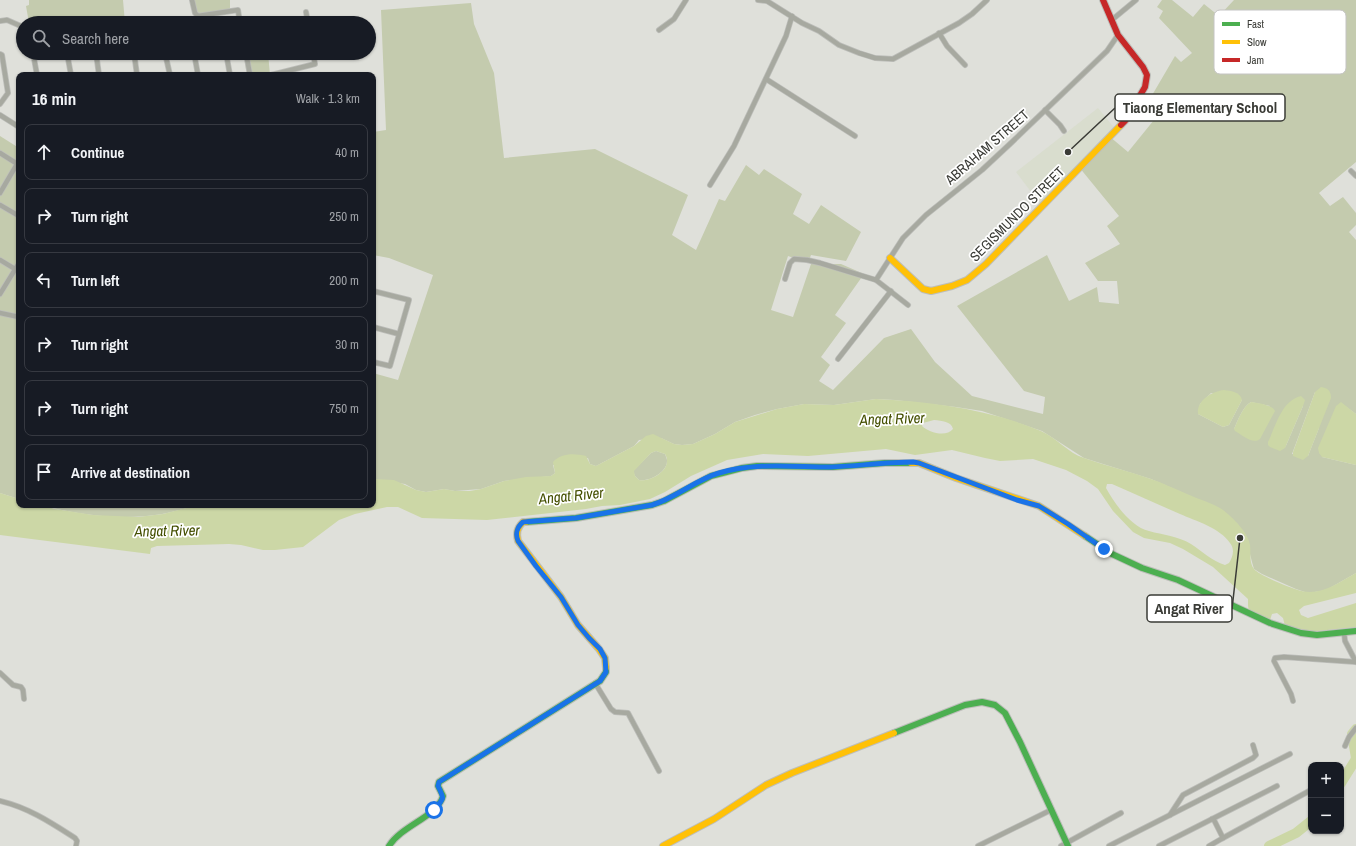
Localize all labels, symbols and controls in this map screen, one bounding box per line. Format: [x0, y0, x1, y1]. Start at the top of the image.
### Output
legend [1214, 10, 1346, 74]
search box [16, 16, 376, 60]
text: Fast [1247, 17, 1265, 31]
icon: search [30, 27, 52, 49]
text: Search here [62, 28, 129, 49]
text: Slow [1247, 35, 1267, 49]
text: Jam [1247, 53, 1264, 67]
text: 16 min [32, 87, 76, 110]
text: Walk · 1.3 km [296, 90, 360, 107]
callout: Tiaong Elementary School [1115, 94, 1285, 121]
text: Tiaong Elementary School [1123, 97, 1277, 118]
street label: ABRAHAM STREET [941, 106, 1033, 189]
icon: ahead [33, 141, 55, 163]
text: Continue [71, 142, 124, 163]
text: 40 m [335, 144, 359, 161]
street label: SEGISMUNDO STREET [966, 163, 1068, 265]
icon: right [33, 205, 55, 227]
text: Turn right [71, 206, 128, 227]
text: 250 m [329, 208, 359, 225]
icon: left [33, 269, 55, 291]
text: Turn left [71, 270, 119, 291]
text: 200 m [329, 272, 359, 289]
icon: right [33, 333, 55, 355]
text: Turn right [71, 334, 128, 355]
text: 30 m [335, 336, 359, 353]
icon: right [33, 397, 55, 419]
text: Turn right [71, 398, 128, 419]
text: 750 m [329, 400, 359, 417]
water label: Angat River [858, 407, 926, 430]
icon: arrive [33, 461, 55, 483]
text: Arrive at destination [71, 462, 190, 483]
water label: Angat River [537, 482, 605, 509]
water label: Angat River [133, 519, 201, 542]
route end [1095, 540, 1113, 558]
callout: Angat River [1147, 595, 1232, 622]
text: Angat River [1154, 598, 1224, 619]
map controls [1308, 762, 1344, 834]
button: + [1308, 762, 1344, 798]
button: − [1308, 798, 1344, 834]
route start [425, 801, 443, 819]

